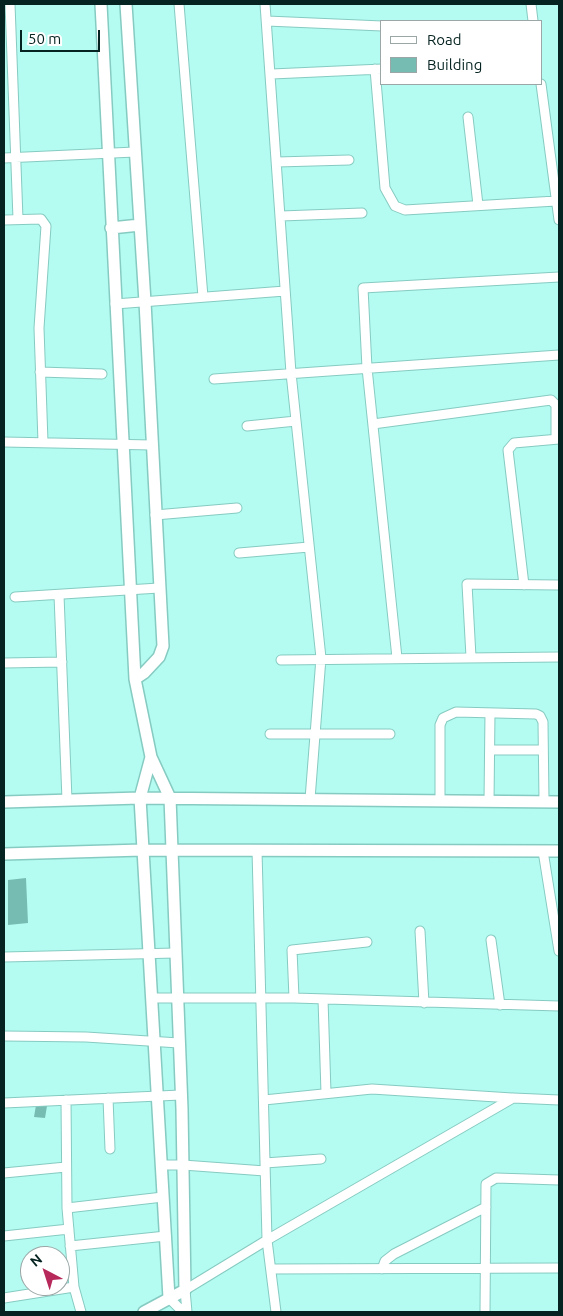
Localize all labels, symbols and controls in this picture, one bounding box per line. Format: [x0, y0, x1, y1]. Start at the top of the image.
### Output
scale bar [22, 20, 102, 52]
legend [380, 20, 543, 85]
text: 50 m [28, 30, 61, 47]
text: Road [427, 31, 462, 48]
text: Building [427, 56, 482, 73]
north arrow [20, 1246, 70, 1296]
text: N [27, 1251, 45, 1270]

